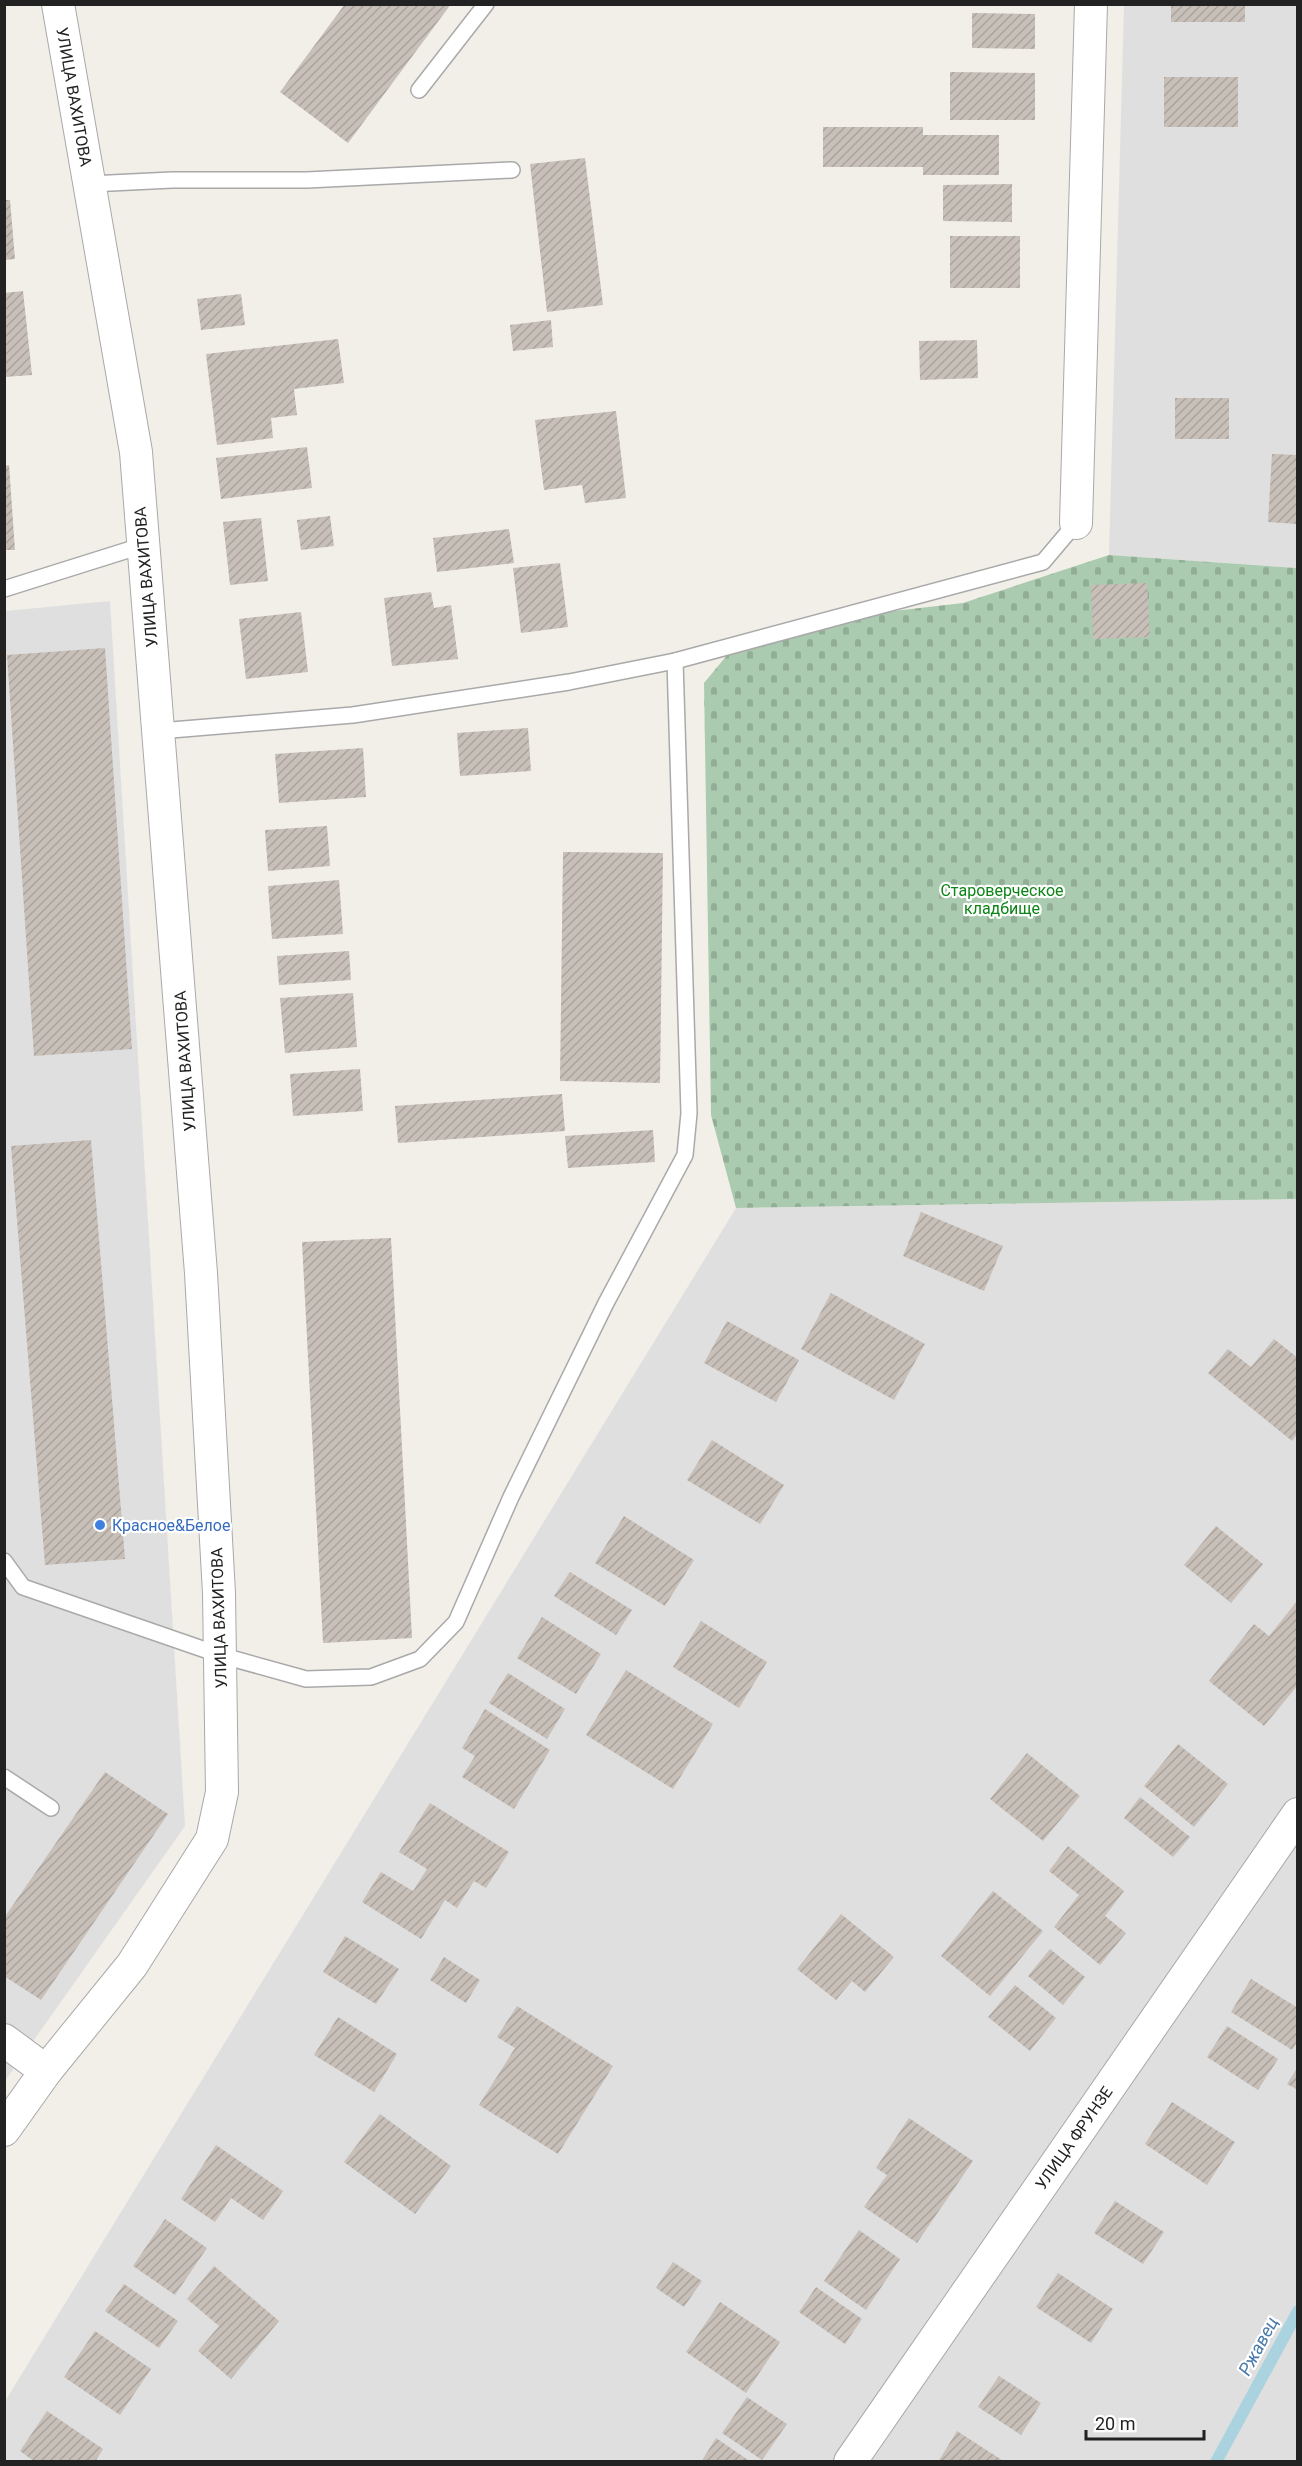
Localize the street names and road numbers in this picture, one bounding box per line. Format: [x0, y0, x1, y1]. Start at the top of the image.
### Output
street label: УЛИЦА ВАХИТОВА [52, 26, 96, 169]
street label: УЛИЦА ВАХИТОВА [130, 505, 162, 648]
street label: УЛИЦА ВАХИТОВА [171, 989, 199, 1132]
street label: УЛИЦА ВАХИТОВА [207, 1547, 231, 1689]
street label: УЛИЦА ФРУНЗЕ [1031, 2083, 1117, 2193]

